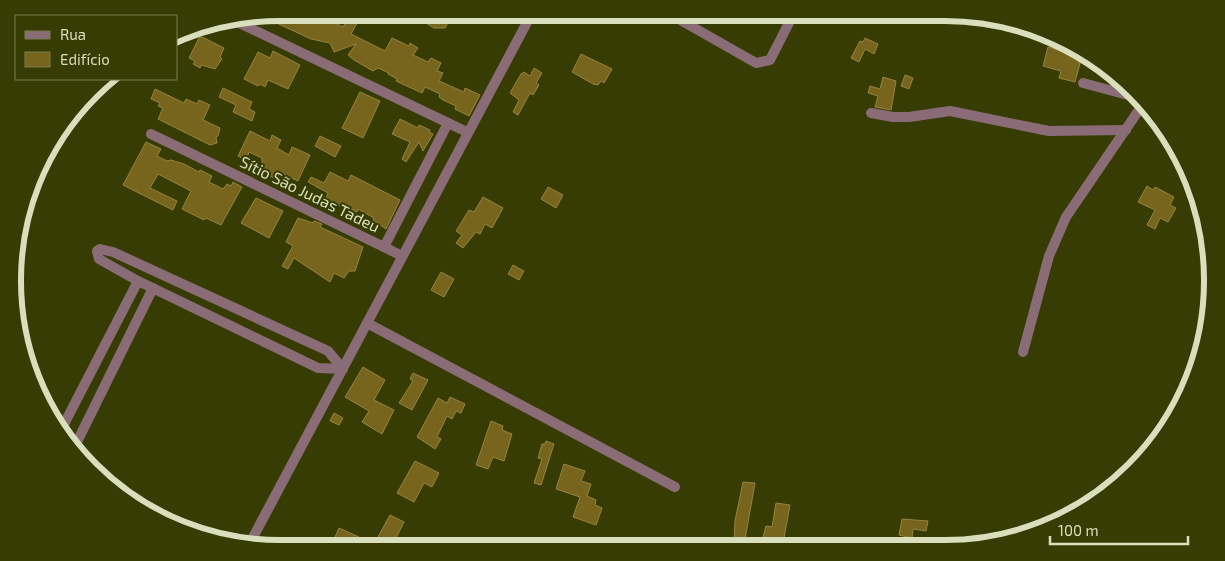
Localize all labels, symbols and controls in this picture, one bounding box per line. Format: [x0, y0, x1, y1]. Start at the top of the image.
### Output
legend [15, 15, 178, 80]
text: Rua [60, 25, 86, 43]
text: Edifício [60, 50, 110, 68]
street label: Sítio São Judas Tadeu [237, 151, 383, 236]
scale bar [1050, 514, 1188, 546]
text: 100 m [1058, 521, 1099, 539]

